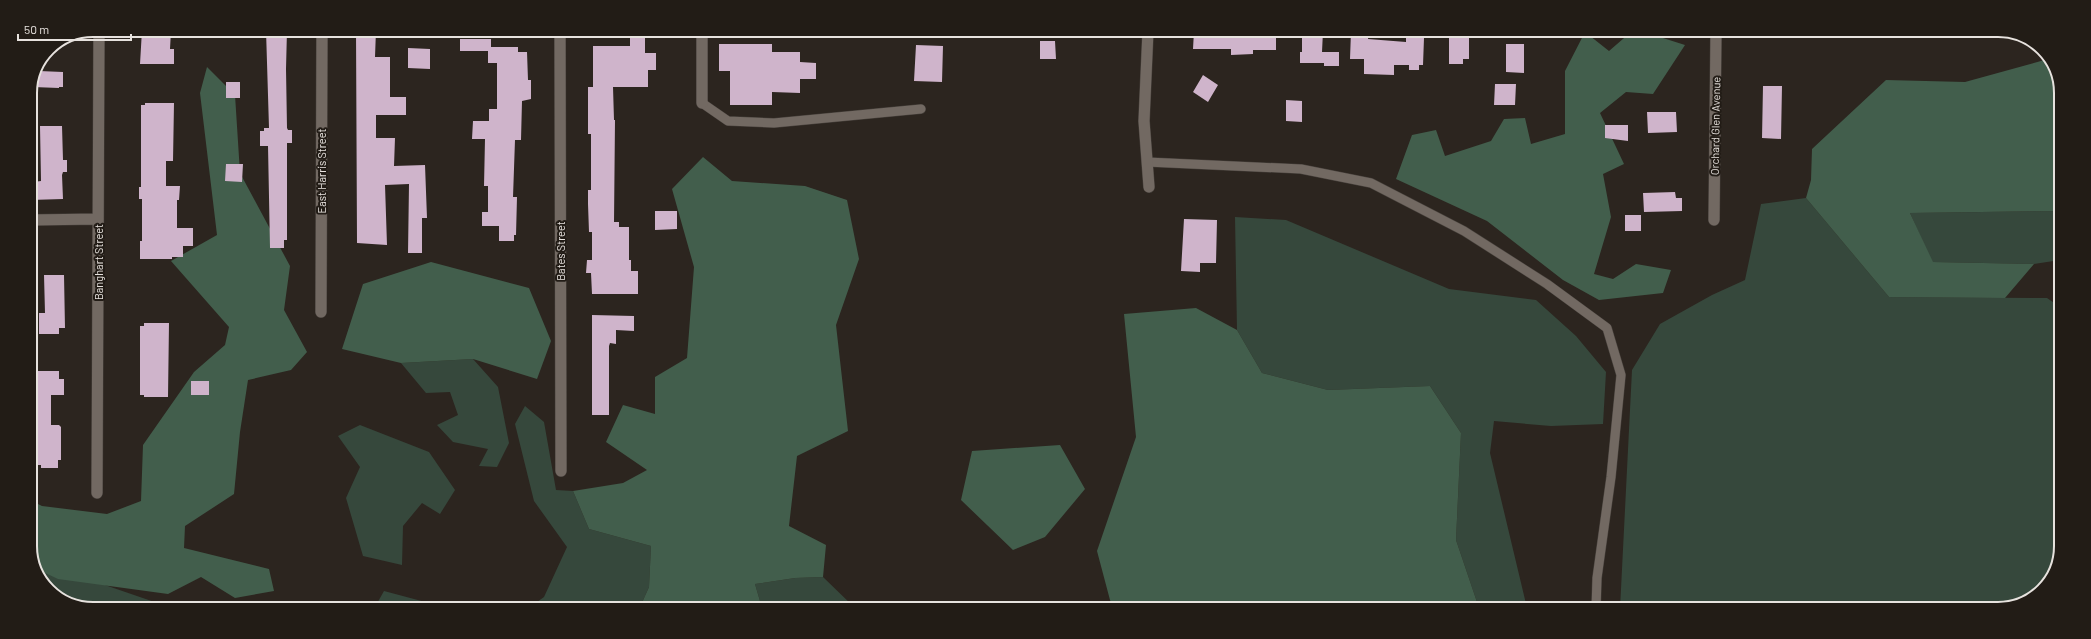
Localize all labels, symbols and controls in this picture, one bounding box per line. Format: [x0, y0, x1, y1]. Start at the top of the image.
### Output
scale bar [18, 16, 131, 42]
text: 50 m [24, 22, 49, 36]
street label: Orchard Glen Avenue [1708, 77, 1722, 175]
street label: East Harris Street [315, 129, 328, 213]
street label: Bates Street [554, 221, 567, 281]
street label: Banghart Street [92, 224, 105, 300]

